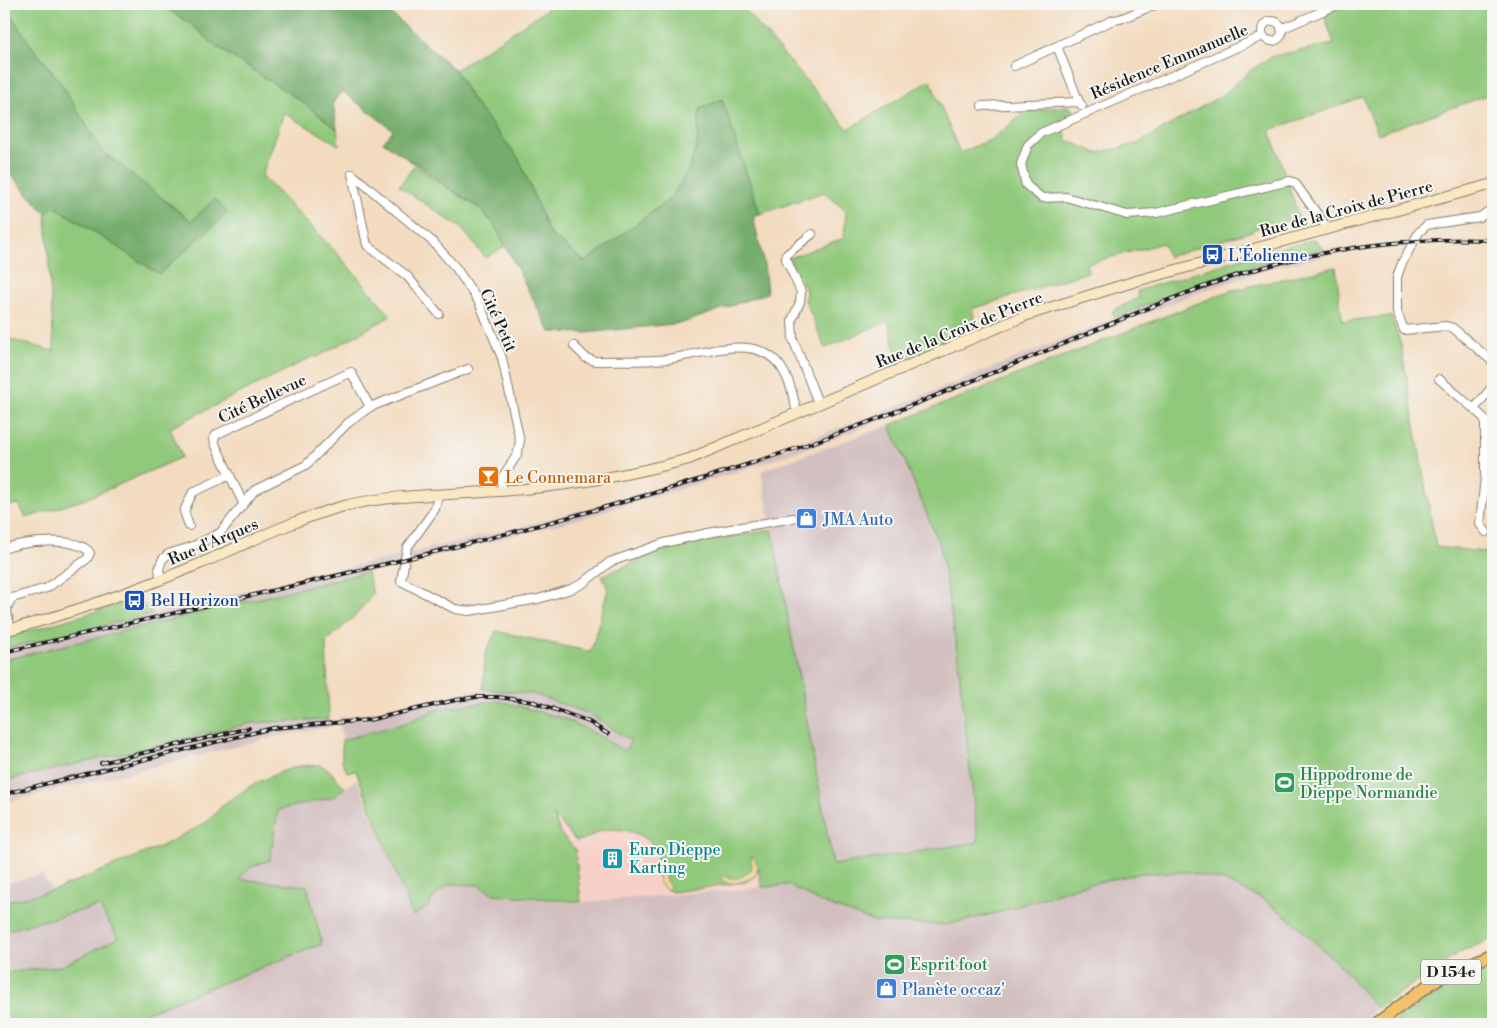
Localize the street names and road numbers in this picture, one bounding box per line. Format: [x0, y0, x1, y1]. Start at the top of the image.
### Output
street label: Résidence Emmanuelle [1088, 20, 1251, 104]
street label: Rue de la Croix de Pierre [1258, 176, 1435, 242]
street label: Cité Petit [475, 286, 521, 356]
street label: Rue de la Croix de Pierre [873, 287, 1046, 373]
street label: Cité Bellevue [215, 370, 310, 428]
street label: Rue d'Arques [165, 514, 262, 570]
road number: D 154e [1421, 960, 1481, 984]

